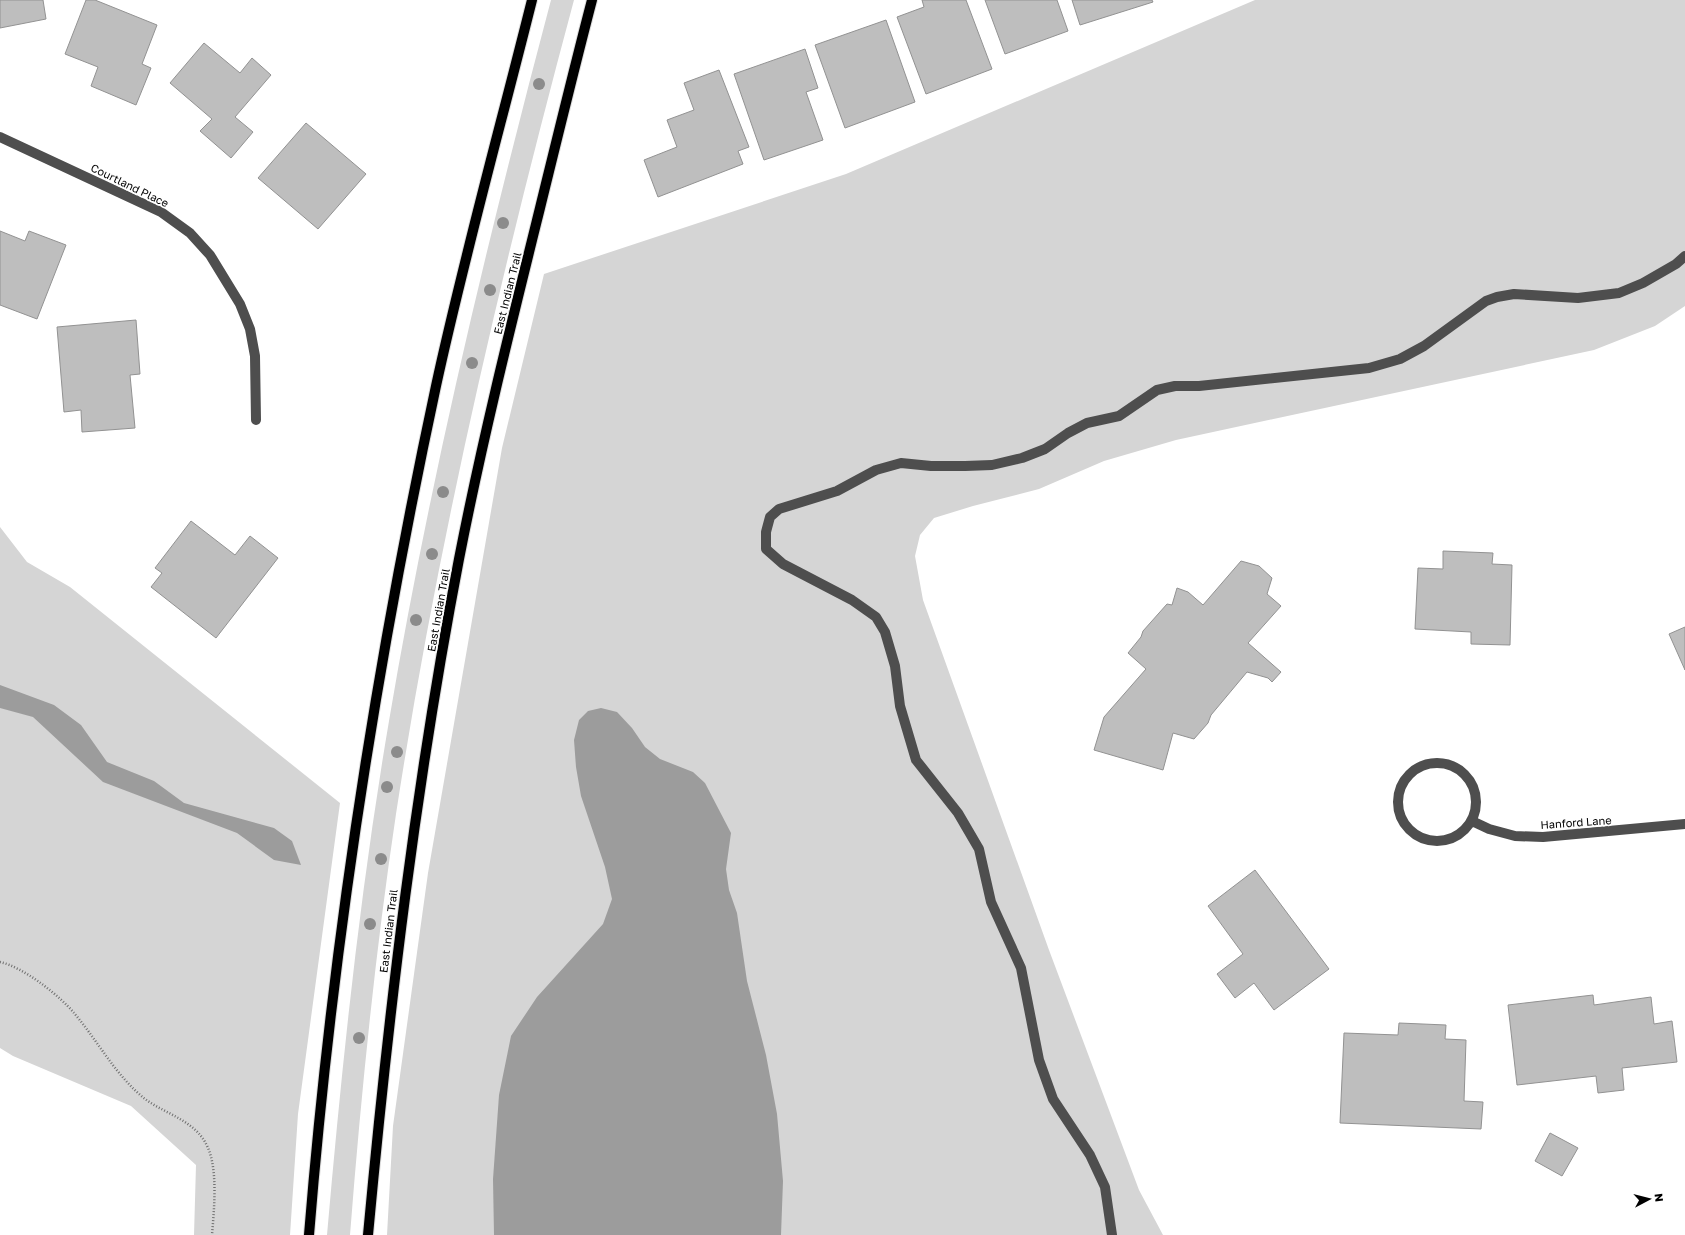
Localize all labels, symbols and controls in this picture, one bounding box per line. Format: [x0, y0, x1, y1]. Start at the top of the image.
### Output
street label: Courtland Place [89, 161, 171, 209]
street label: East Indian Trail [491, 250, 524, 335]
street label: East Indian Trail [424, 567, 452, 653]
street label: Hanford Lane [1540, 813, 1612, 831]
street label: East Indian Trail [376, 888, 400, 974]
north arrow [1629, 1179, 1669, 1219]
text: N [1652, 1193, 1666, 1203]

